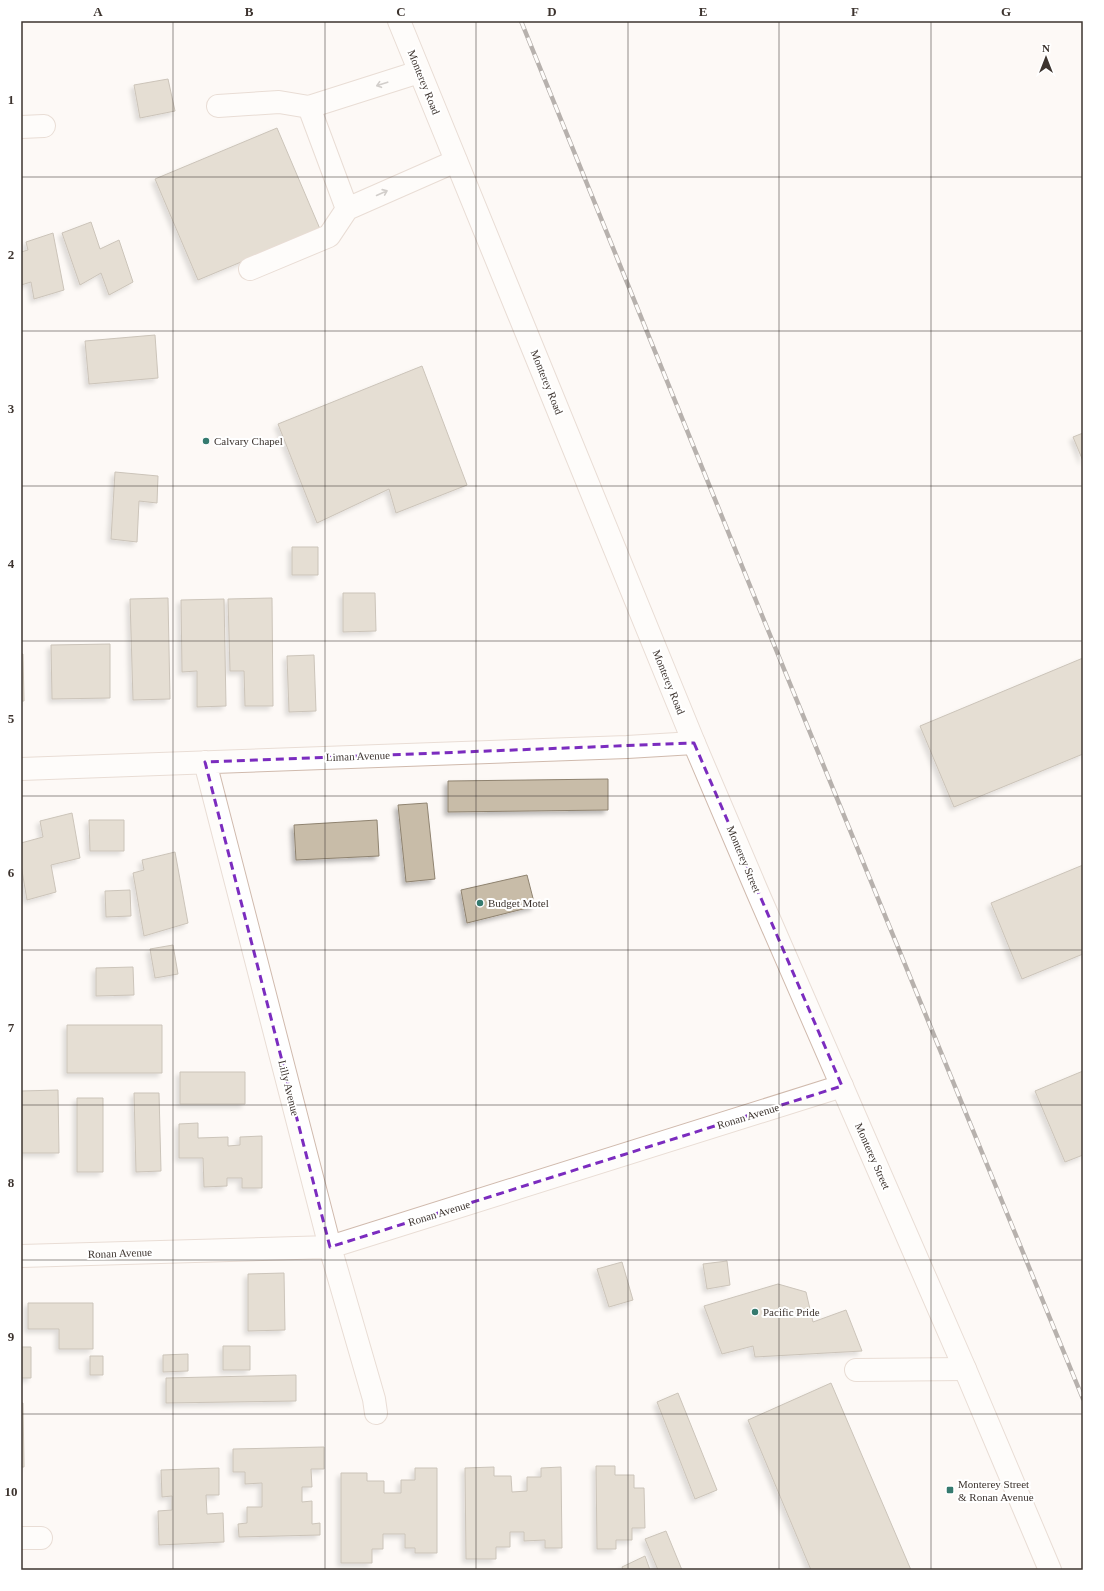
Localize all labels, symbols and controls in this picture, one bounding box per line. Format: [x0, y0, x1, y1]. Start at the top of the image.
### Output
text: A [93, 4, 103, 19]
text: B [245, 4, 254, 19]
text: C [396, 4, 406, 19]
text: D [547, 4, 557, 19]
text: E [699, 4, 707, 19]
text: F [851, 4, 859, 19]
text: G [1001, 4, 1011, 19]
north arrow [1026, 38, 1066, 78]
text: N [1042, 42, 1050, 54]
street label: Monterey Road [406, 48, 443, 117]
one-way arrow [376, 81, 389, 88]
text: 1 [8, 92, 14, 107]
one-way arrow [376, 189, 388, 196]
text: 2 [8, 247, 14, 262]
street label: Monterey Road [529, 348, 566, 417]
text: 3 [8, 401, 15, 416]
place label: Calvary Chapel [214, 435, 283, 447]
marker: Calvary Chapel [201, 436, 211, 446]
text: 4 [8, 556, 15, 571]
street label: Monterey Road [651, 648, 688, 717]
text: 5 [8, 711, 15, 726]
street label: Liman Avenue [326, 749, 390, 763]
street label: Monterey Street [725, 824, 763, 894]
text: 6 [8, 865, 15, 880]
place label: Budget Motel [488, 897, 549, 909]
marker: Budget Motel [475, 898, 485, 908]
text: 7 [8, 1020, 15, 1035]
street label: Lilly Avenue [276, 1059, 302, 1117]
street label: Ronan Avenue [716, 1101, 781, 1131]
street label: Monterey Street [853, 1121, 893, 1191]
text: 8 [8, 1175, 15, 1190]
street label: Ronan Avenue [407, 1198, 472, 1228]
street label: Ronan Avenue [88, 1246, 152, 1260]
place label: Pacific Pride [763, 1306, 820, 1318]
marker: Pacific Pride [750, 1307, 760, 1317]
text: 9 [8, 1329, 15, 1344]
place label: Monterey Street & Ronan Avenue [958, 1478, 1034, 1503]
text: 10 [5, 1484, 18, 1499]
marker: Monterey Street & Ronan Avenue [945, 1485, 955, 1495]

